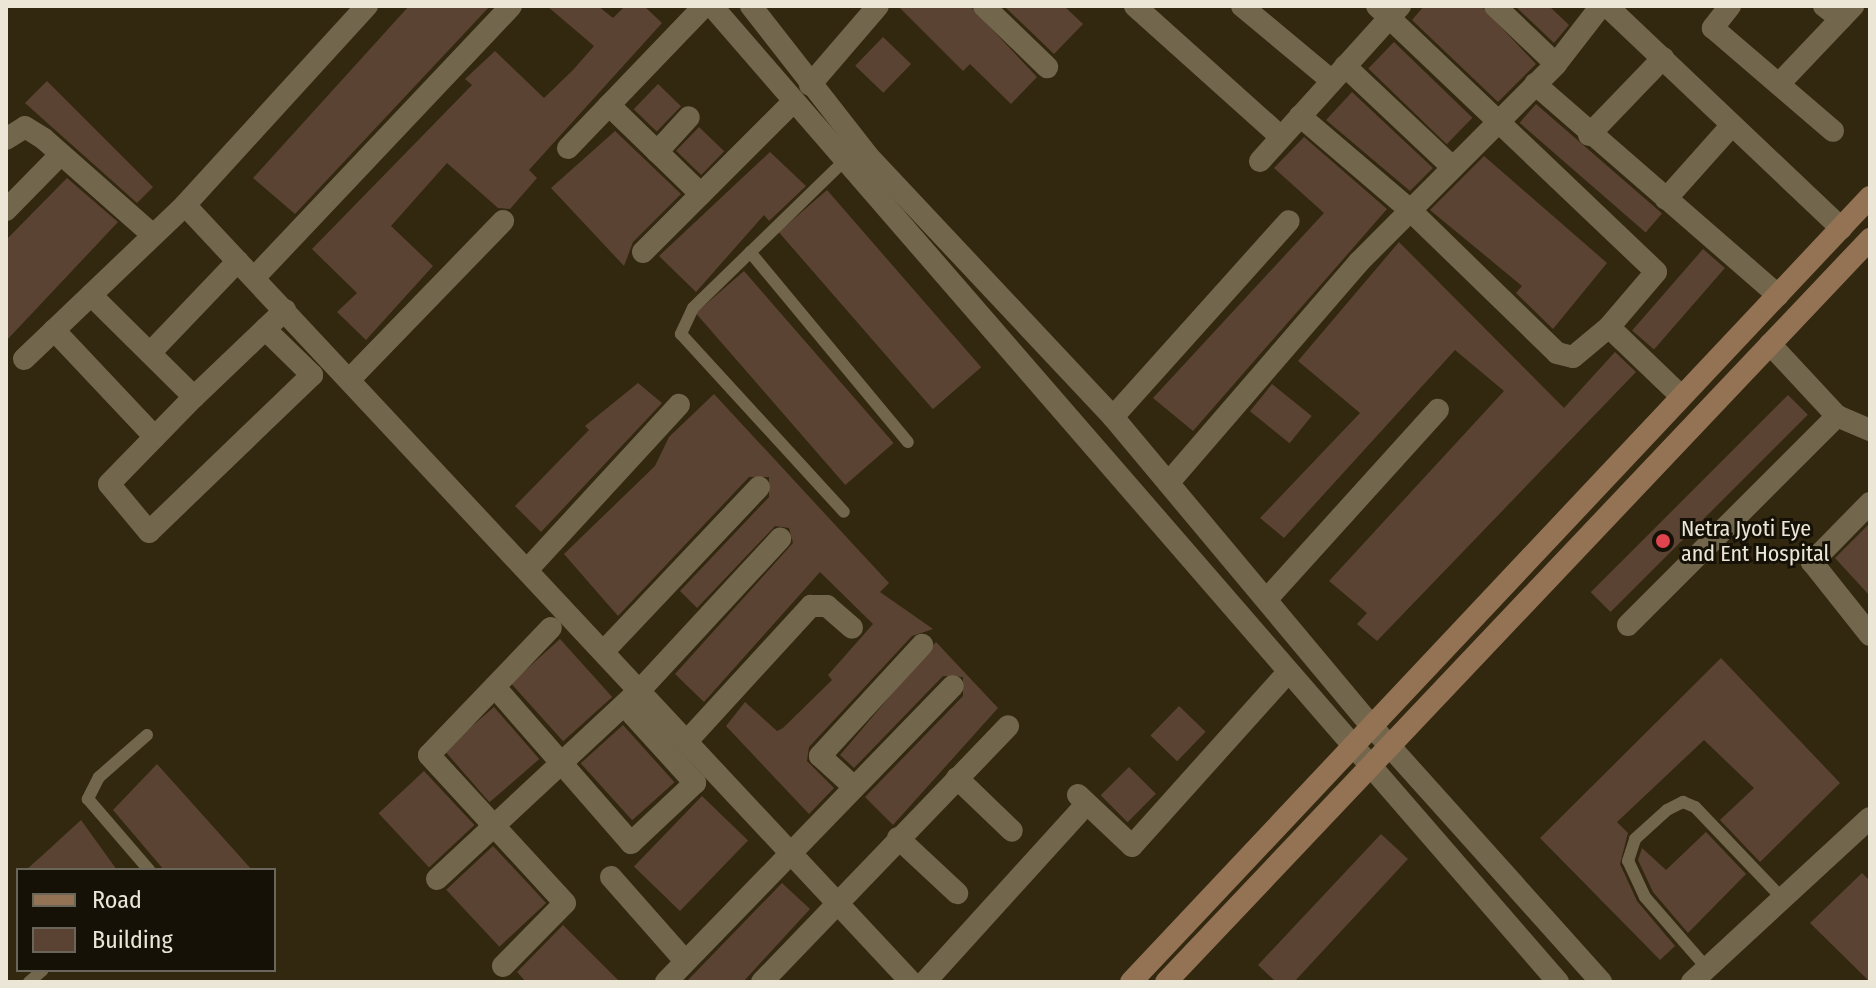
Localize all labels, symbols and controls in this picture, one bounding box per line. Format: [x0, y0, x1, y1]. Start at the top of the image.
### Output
place label: Netra Jyoti Eye and Ent Hospital [1681, 515, 1829, 566]
marker: Netra Jyoti Eye and Ent Hospital [1652, 530, 1674, 552]
legend [16, 868, 276, 972]
text: Road [92, 886, 142, 914]
text: Building [92, 926, 173, 954]

